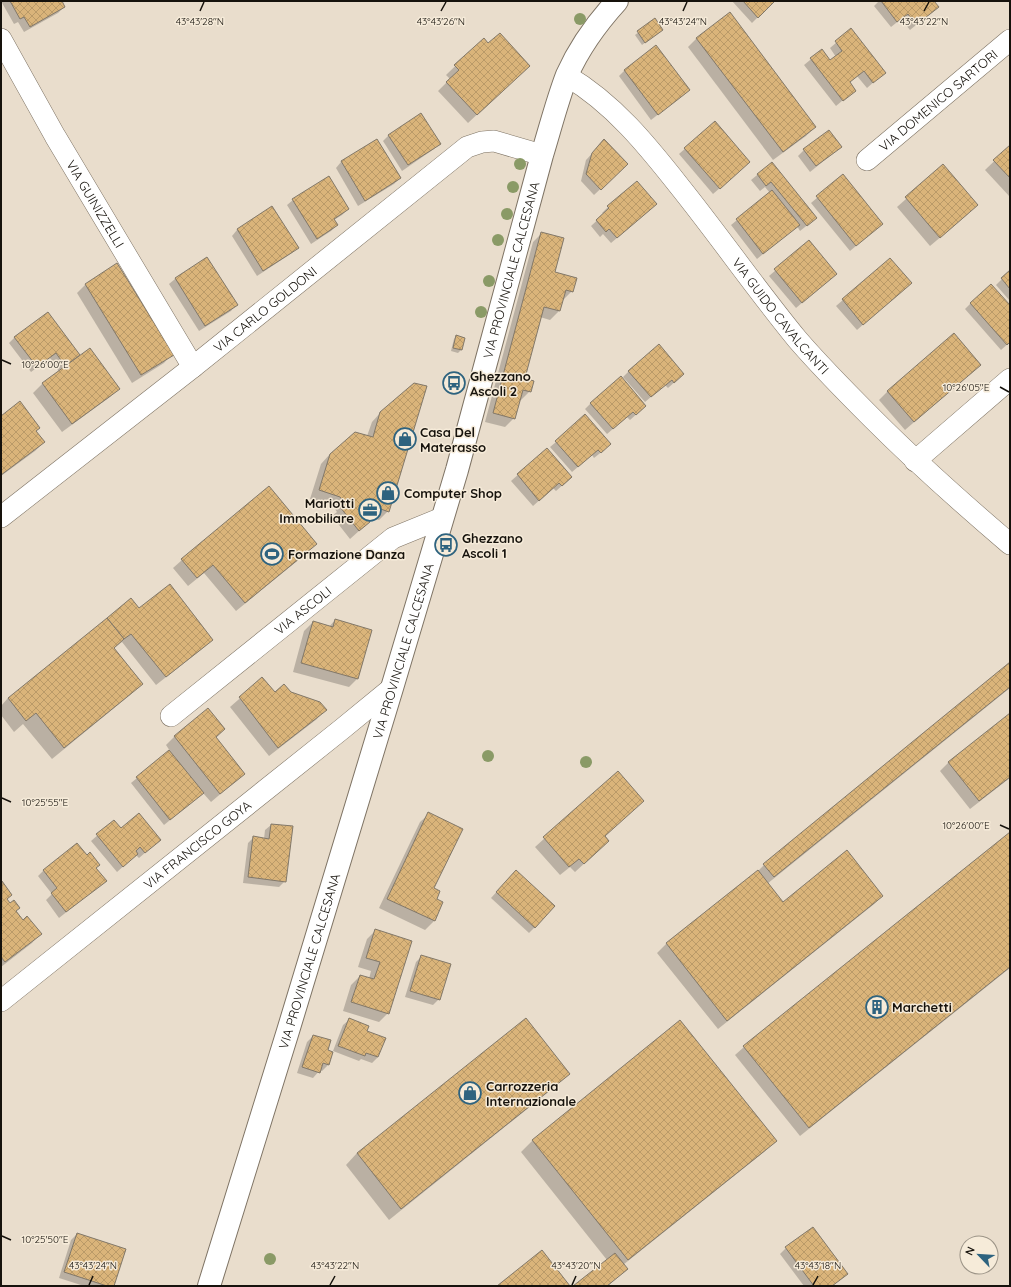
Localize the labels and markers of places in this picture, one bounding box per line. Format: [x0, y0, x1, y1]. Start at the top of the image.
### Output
place label: Ghezzano Ascoli 2 [470, 368, 531, 399]
bus stop icon: Ghezzano Ascoli 2 [441, 370, 467, 396]
place label: Casa Del Materasso [420, 424, 486, 455]
shop icon: Casa Del Materasso [392, 426, 418, 452]
shop icon: Computer Shop [375, 480, 401, 506]
place label: Computer Shop [404, 485, 502, 501]
place label: Mariotti Immobiliare [279, 495, 354, 526]
office icon: Mariotti Immobiliare [357, 497, 383, 523]
place label: Ghezzano Ascoli 1 [462, 530, 523, 561]
bus stop icon: Ghezzano Ascoli 1 [433, 532, 459, 558]
sports icon: Formazione Danza [259, 541, 285, 567]
place label: Formazione Danza [288, 546, 405, 562]
building icon: Marchetti [864, 994, 890, 1020]
place label: Marchetti [892, 999, 952, 1015]
place label: Carrozzeria Internazionale [486, 1078, 577, 1109]
shop icon: Carrozzeria Internazionale [457, 1080, 483, 1106]

